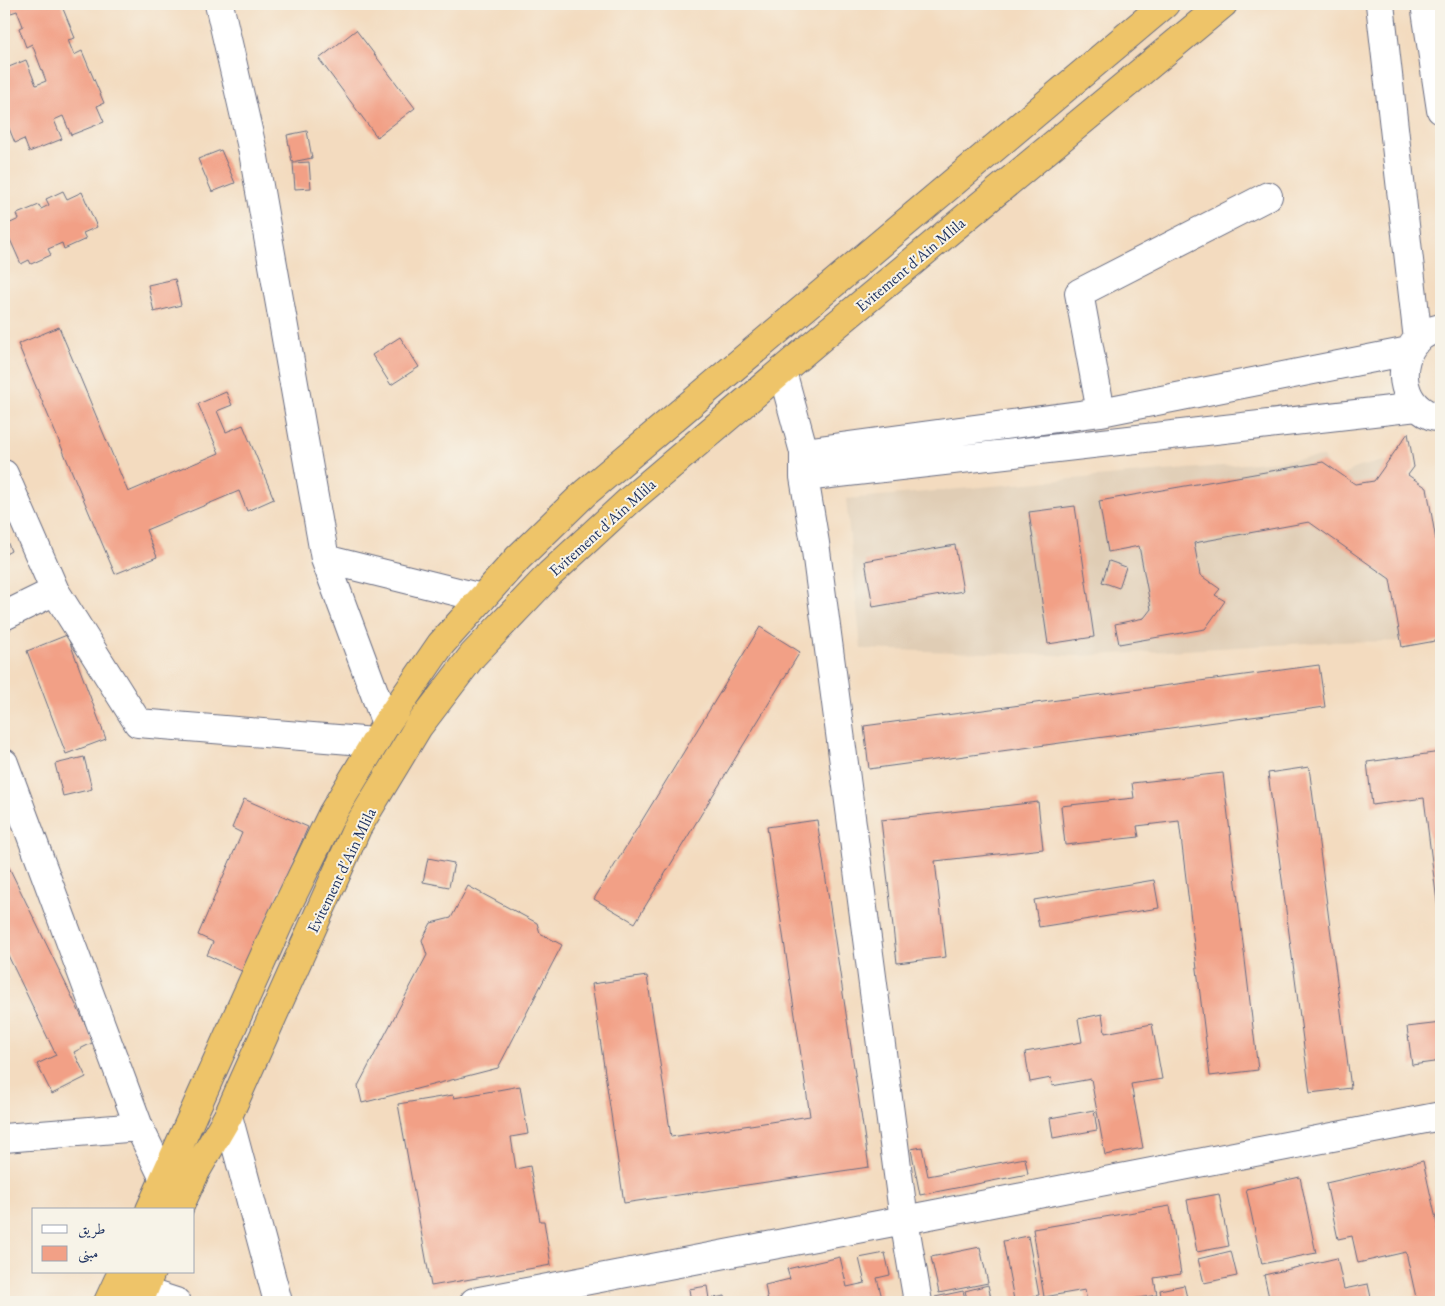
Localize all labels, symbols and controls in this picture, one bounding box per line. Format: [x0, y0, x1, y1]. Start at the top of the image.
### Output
street label: Evitement d'Ain Mlila [851, 212, 970, 316]
street label: Evitement d'Ain Mlila [545, 474, 661, 581]
street label: Evitement d'Ain Mlila [302, 804, 381, 936]
legend [32, 1208, 195, 1274]
text: طريق [78, 1219, 105, 1239]
text: مبنى [78, 1243, 98, 1264]

